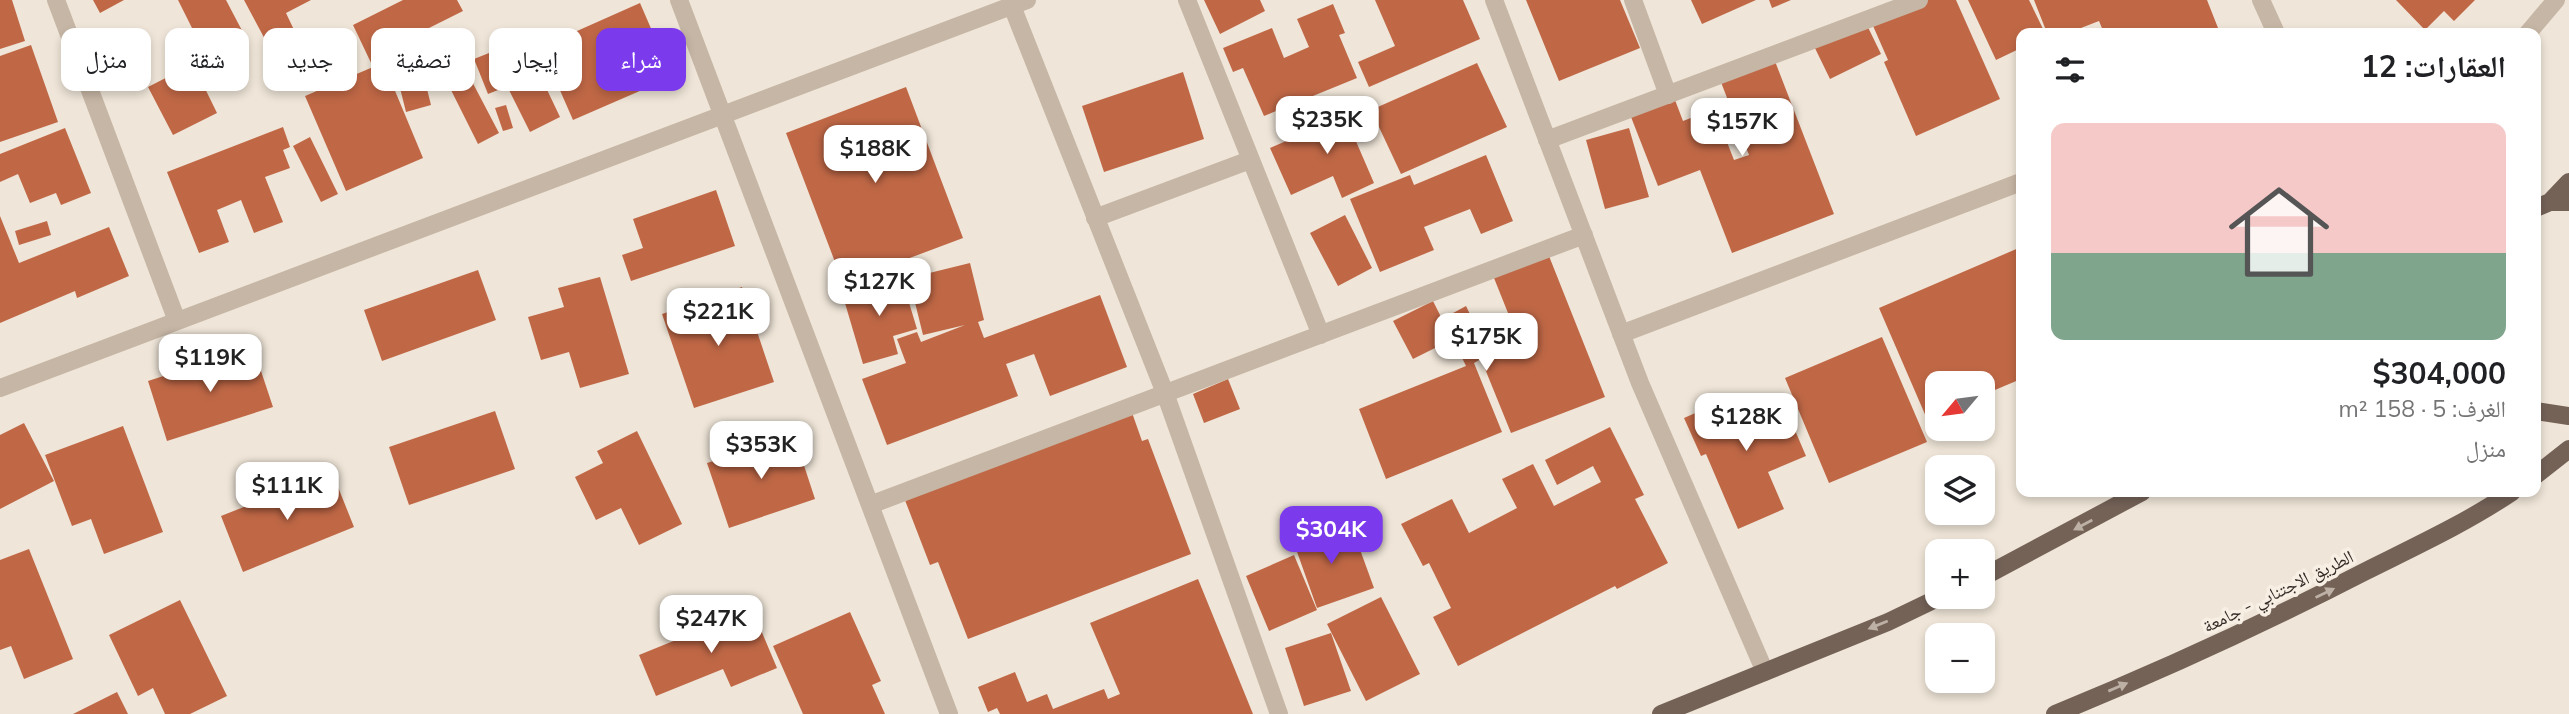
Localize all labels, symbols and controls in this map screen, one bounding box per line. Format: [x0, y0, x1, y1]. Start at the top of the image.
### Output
chip: منزل [61, 28, 151, 91]
chip: شقة [165, 28, 249, 91]
chip: جديد [263, 28, 357, 91]
chip: تصفية [371, 28, 475, 91]
chip: إيجار [489, 28, 582, 91]
chip: شراء [596, 28, 686, 91]
text: العقارات: 12 [2361, 47, 2506, 85]
icon: filters [2051, 51, 2089, 89]
pin: $235K [1278, 96, 1376, 156]
pin: $157K [1693, 99, 1791, 158]
text: $235K [1292, 104, 1362, 133]
text: $157K [1707, 106, 1777, 135]
pin: $188K [826, 125, 924, 185]
text: $188K [840, 133, 910, 162]
icon: home [2216, 169, 2342, 295]
pin: $127K [830, 258, 928, 318]
text: $127K [844, 266, 914, 295]
pin: $221K [669, 288, 767, 348]
text: $221K [683, 296, 753, 325]
pin: $175K [1437, 314, 1535, 373]
text: $175K [1451, 321, 1521, 350]
pin: $119K [161, 334, 259, 394]
text: $119K [175, 342, 245, 371]
text: $304,000 [2373, 354, 2506, 392]
north arrow [1925, 371, 1995, 441]
map controls [1925, 371, 1995, 693]
pin: $128K [1697, 393, 1795, 453]
text: الغرف: 5 · 158 m² [2339, 394, 2506, 423]
text: $128K [1711, 401, 1781, 430]
pin: $353K [712, 421, 810, 481]
text: $353K [726, 429, 796, 458]
text: منزل [2466, 434, 2506, 463]
button: layers [1925, 455, 1995, 525]
pin: $111K [238, 462, 336, 522]
text: $111K [252, 470, 322, 499]
pin: $304K [1282, 506, 1380, 566]
text: $304K [1296, 514, 1366, 543]
one-way arrow [2073, 519, 2093, 531]
button: + [1925, 539, 1995, 609]
street label: الطريق الاجتنابي - جامعة [2199, 545, 2359, 641]
one-way arrow [2315, 587, 2335, 598]
pin: $247K [662, 596, 760, 655]
text: $247K [676, 603, 746, 632]
one-way arrow [1868, 620, 1889, 631]
button: − [1925, 623, 1995, 693]
one-way arrow [2108, 682, 2129, 693]

